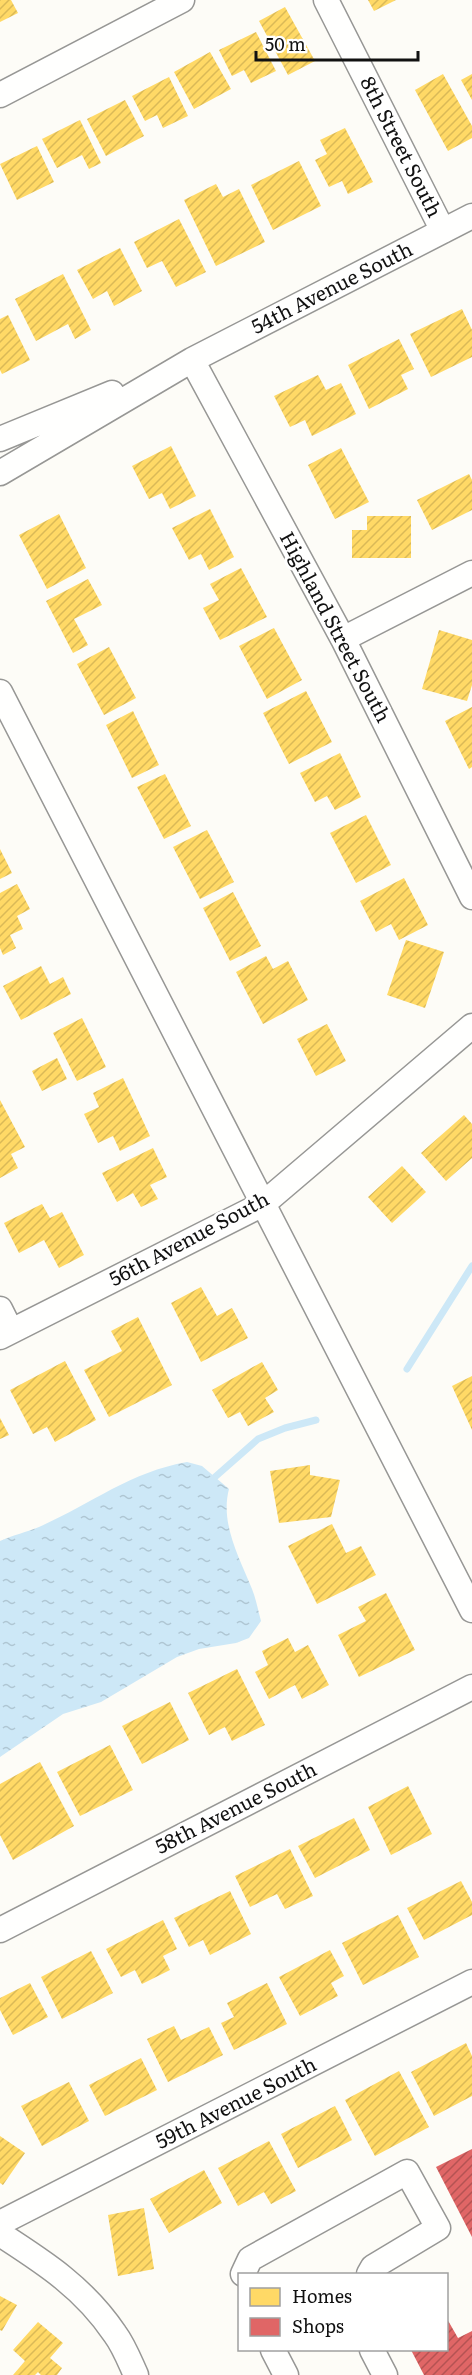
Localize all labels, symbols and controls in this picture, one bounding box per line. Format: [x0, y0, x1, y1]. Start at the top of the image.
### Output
scale bar [256, 24, 418, 62]
text: 50 m [265, 30, 306, 57]
street label: 8th Street South [354, 70, 451, 222]
street label: 54th Avenue South [245, 233, 417, 340]
street label: Highland Street South [274, 525, 400, 727]
street label: 56th Avenue South [103, 1182, 273, 1292]
street label: 58th Avenue South [149, 1753, 321, 1860]
street label: 59th Avenue South [149, 2048, 321, 2155]
legend [238, 2273, 448, 2351]
text: Homes [292, 2282, 352, 2309]
text: Shops [292, 2312, 344, 2339]

